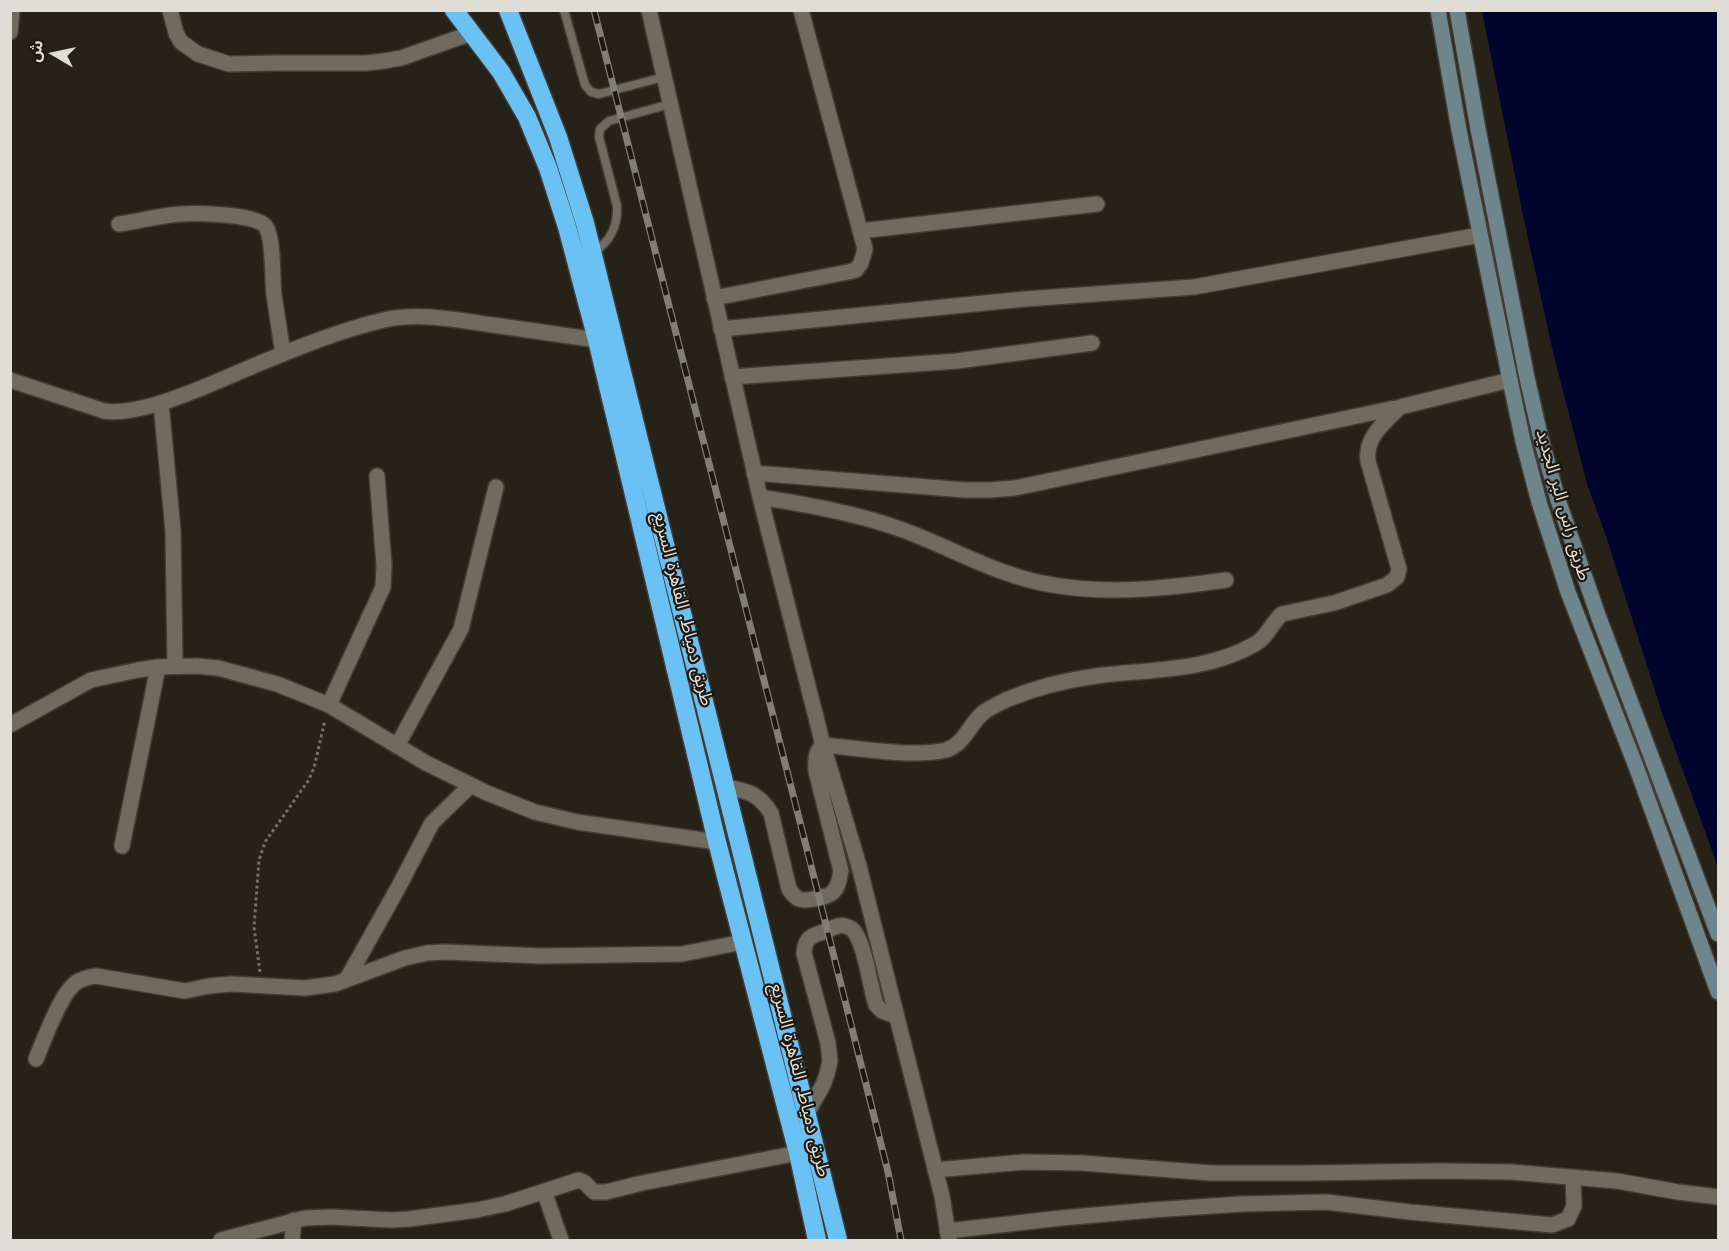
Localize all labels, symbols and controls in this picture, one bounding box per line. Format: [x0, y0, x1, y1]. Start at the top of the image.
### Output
north arrow [24, 24, 84, 84]
text: ش [25, 39, 47, 63]
street label: طريق راس البر الجديد [1531, 427, 1595, 583]
street label: طريق دمياط, القاهرة السريع [648, 510, 718, 708]
street label: طريق دمياط, القاهرة السريع [765, 981, 835, 1179]

